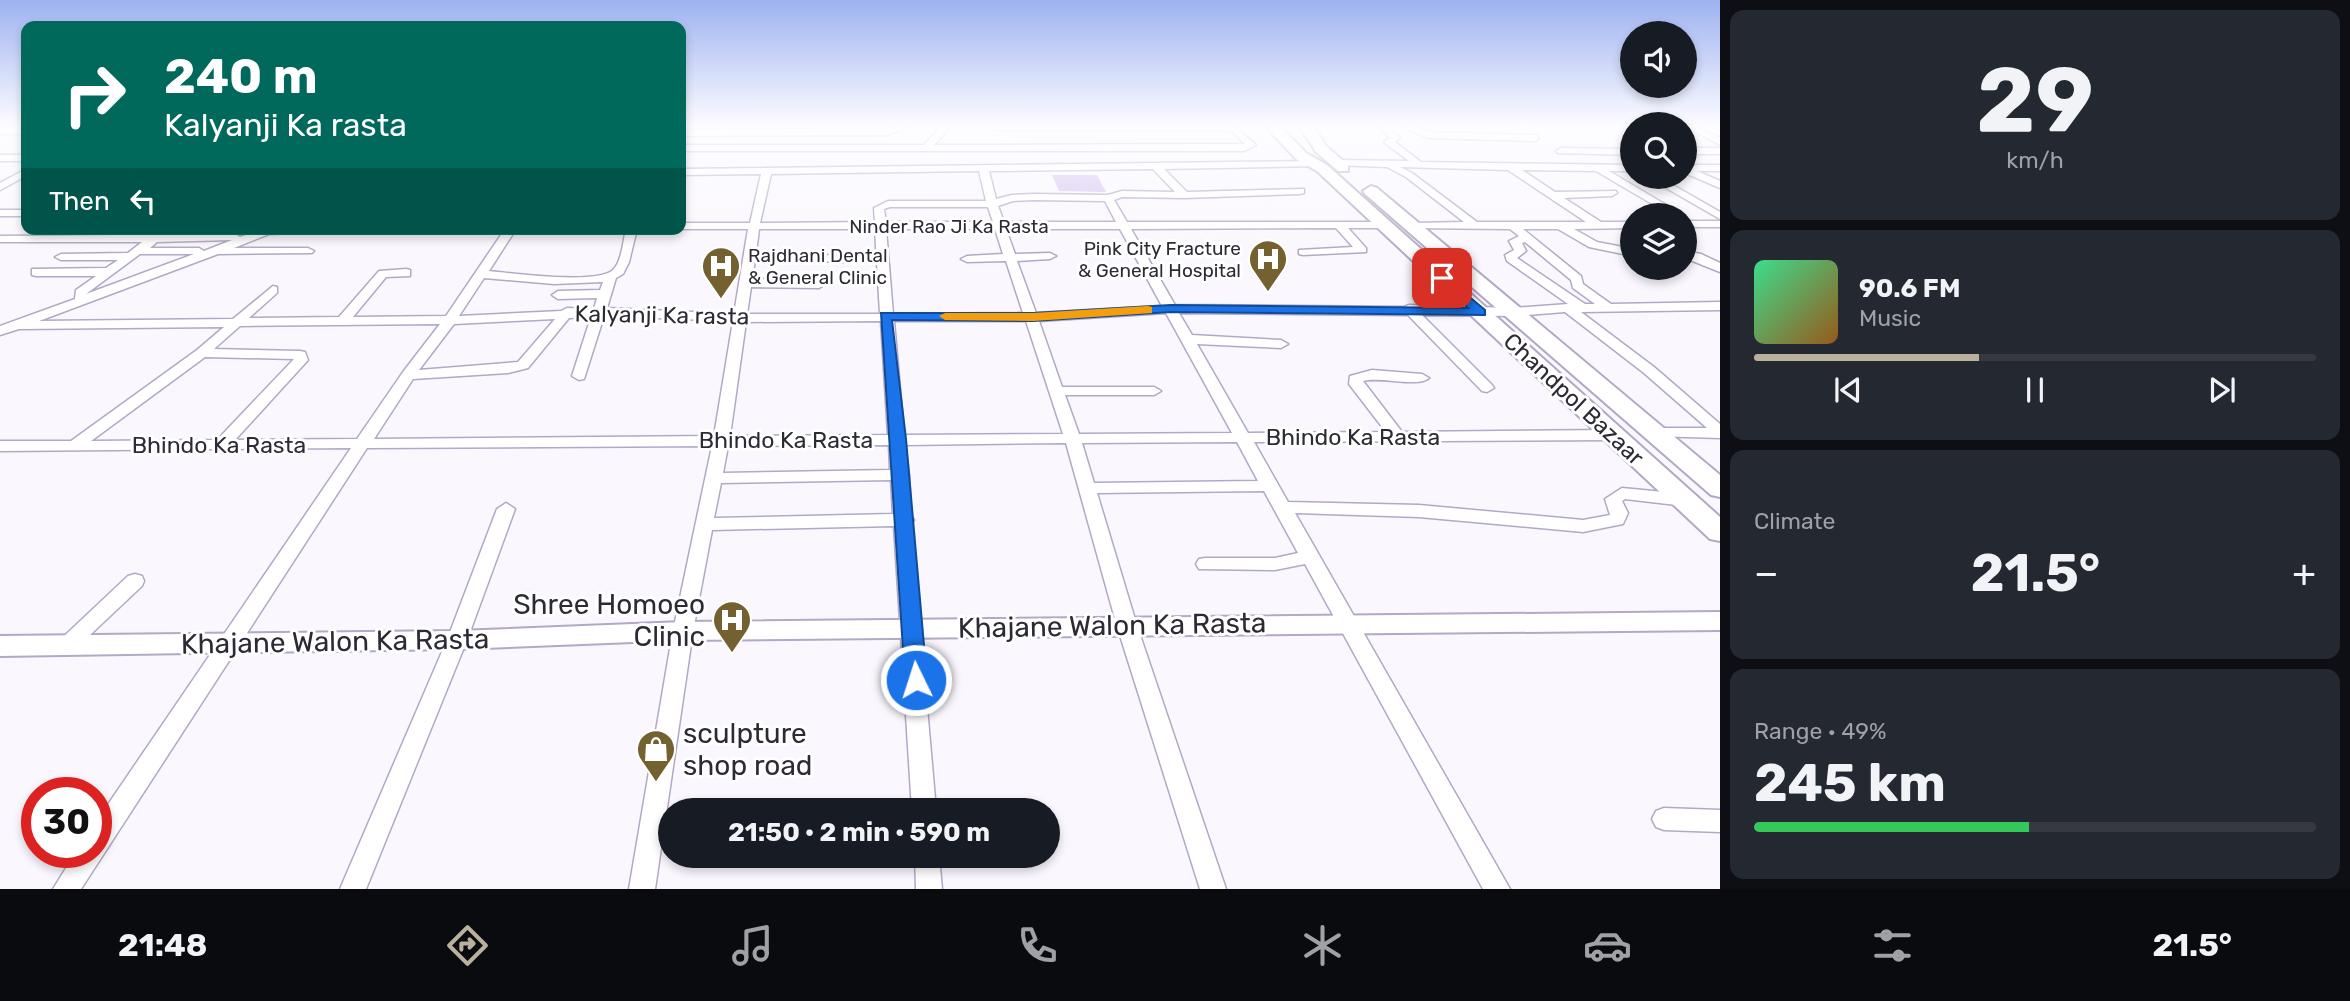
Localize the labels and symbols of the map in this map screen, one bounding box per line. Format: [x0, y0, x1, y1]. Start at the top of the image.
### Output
street label: Ninder Rao Ji Ka Rasta [849, 215, 1049, 238]
place label: Pink City Fracture & General Hospital [1078, 237, 1241, 282]
hospital icon: Pink City Fracture & General Hospital [1247, 238, 1289, 293]
place label: Rajdhani Dental & General Clinic [748, 244, 888, 289]
hospital icon: Rajdhani Dental & General Clinic [700, 245, 742, 300]
pin [1412, 248, 1472, 308]
street label: Kalyanji Ka rasta [575, 299, 749, 331]
street label: Chandpol Bazaar [1498, 327, 1650, 471]
street label: Bhindo Ka Rasta [1266, 423, 1440, 451]
street label: Bhindo Ka Rasta [699, 426, 873, 454]
street label: Bhindo Ka Rasta [132, 431, 306, 459]
place label: Shree Homoeo Clinic [513, 588, 705, 653]
hospital icon: Shree Homoeo Clinic [711, 599, 753, 654]
street label: Khajane Walon Ka Rasta [957, 606, 1267, 645]
street label: Khajane Walon Ka Rasta [180, 622, 490, 661]
position arrow [879, 643, 953, 717]
place label: sculpture shop road [683, 717, 813, 782]
shop icon: sculpture shop road [635, 728, 677, 783]
speed limit sign: 30 [21, 777, 112, 868]

